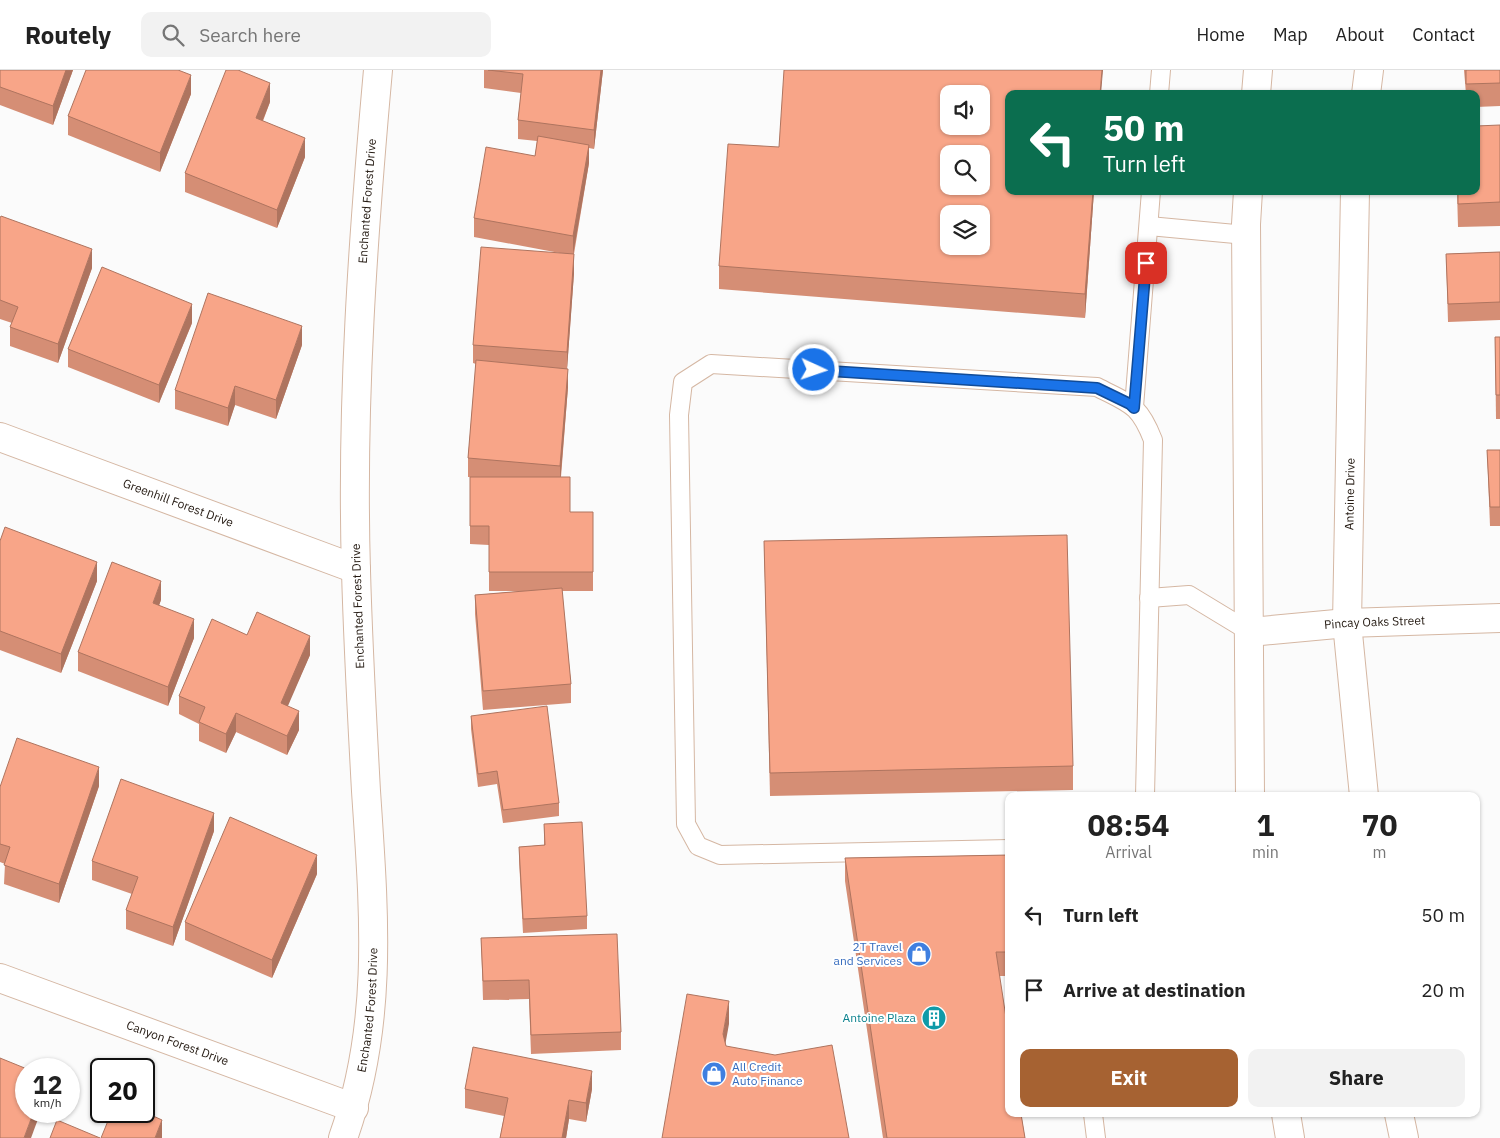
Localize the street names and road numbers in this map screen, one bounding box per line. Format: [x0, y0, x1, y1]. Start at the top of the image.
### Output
street label: Enchanted Forest Drive [355, 137, 379, 264]
street label: Antoine Drive [1341, 457, 1358, 530]
street label: Greenhill Forest Drive [121, 475, 236, 530]
street label: Enchanted Forest Drive [348, 543, 367, 669]
street label: Pincay Oaks Street [1323, 612, 1425, 632]
street label: Enchanted Forest Drive [353, 947, 380, 1074]
street label: Canyon Forest Drive [124, 1017, 231, 1068]

